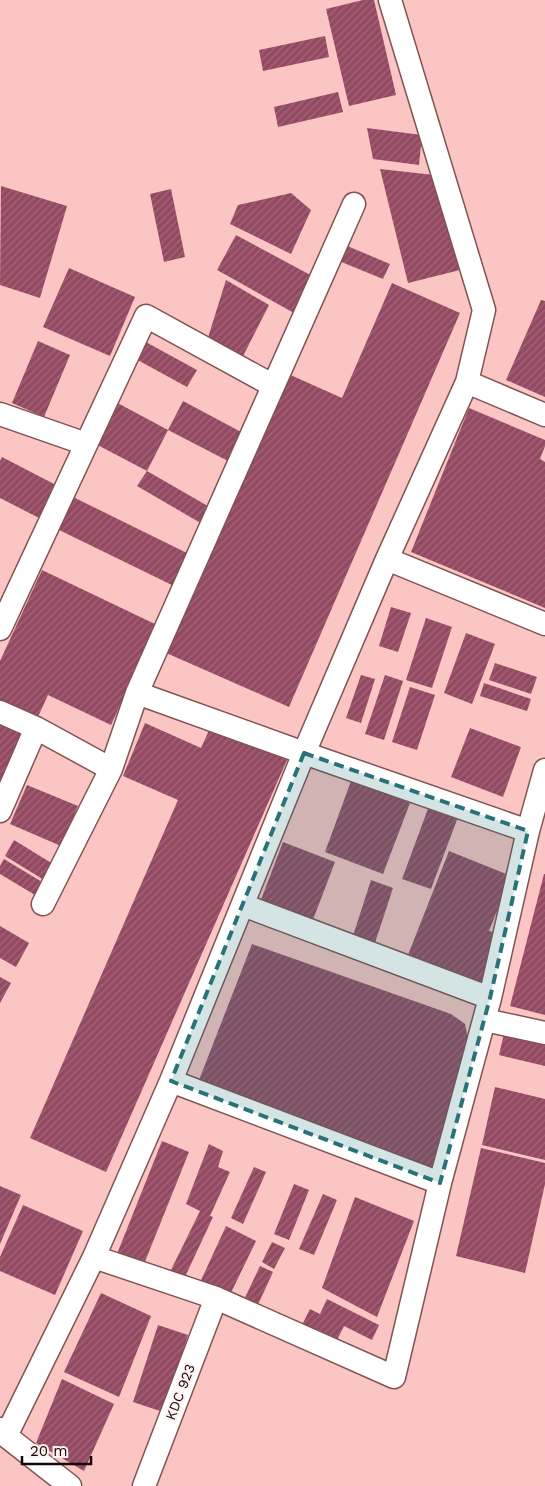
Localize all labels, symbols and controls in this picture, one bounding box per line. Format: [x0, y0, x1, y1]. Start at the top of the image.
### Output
street label: KDC 923 [162, 1362, 198, 1422]
scale bar [22, 1434, 91, 1466]
text: 20 m [30, 1442, 68, 1460]

